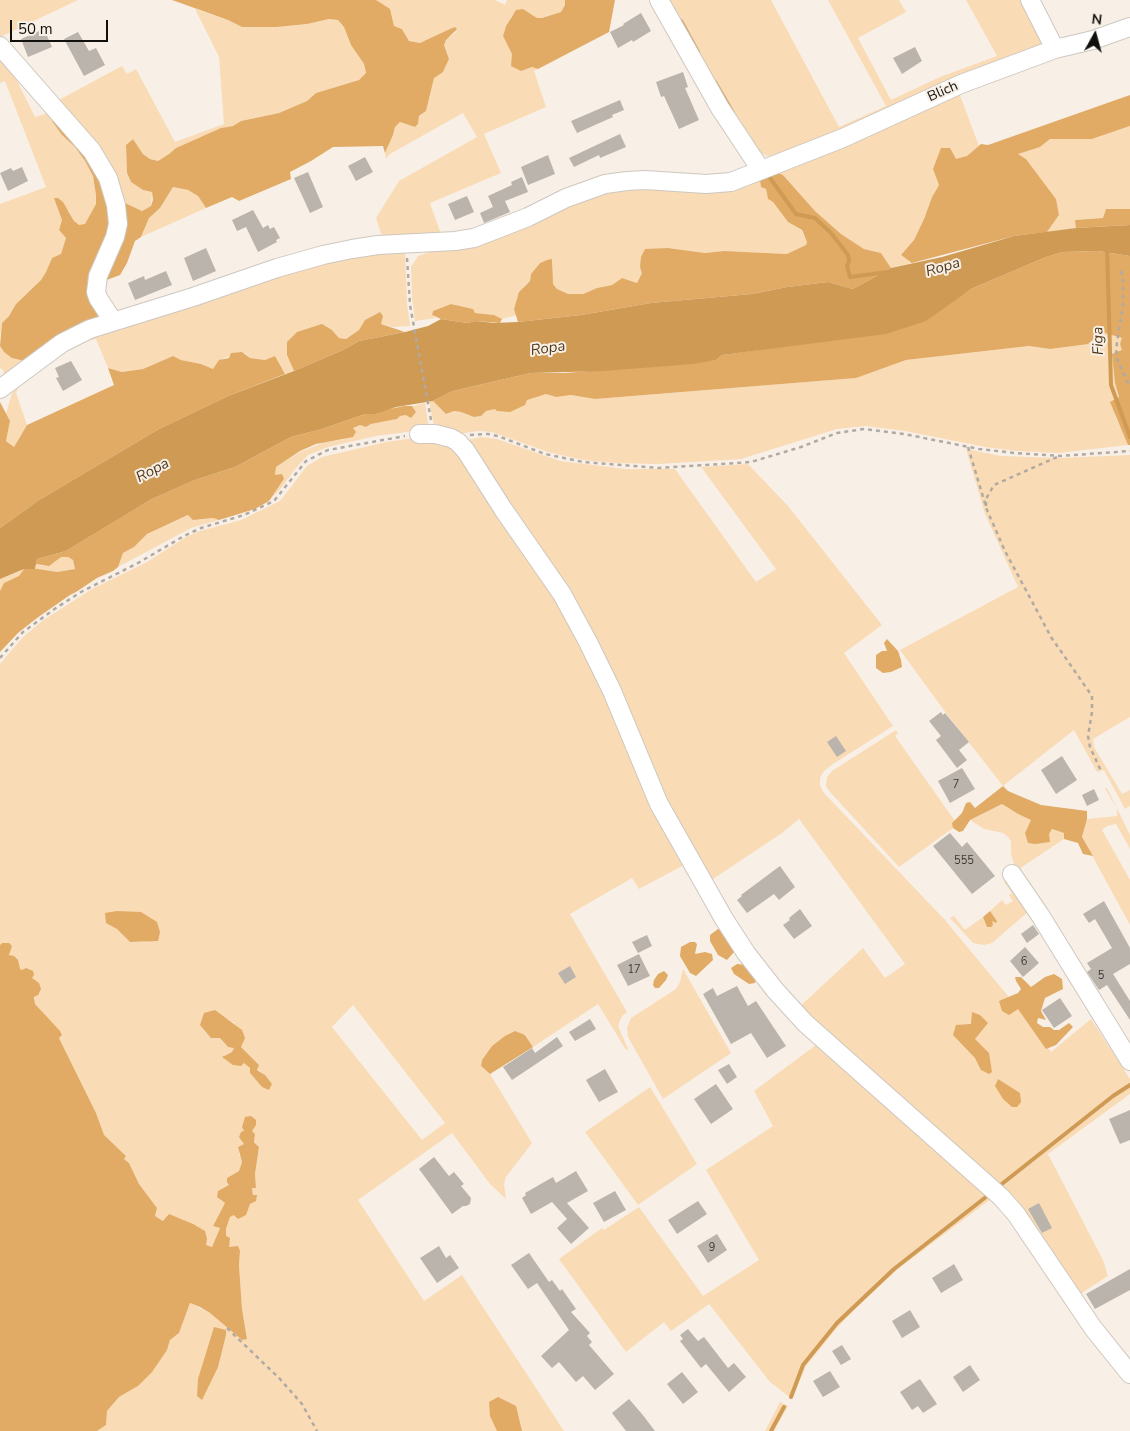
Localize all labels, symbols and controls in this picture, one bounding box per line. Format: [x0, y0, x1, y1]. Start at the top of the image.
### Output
scale bar [12, 10, 110, 42]
north arrow [1070, 10, 1120, 60]
text: N [1091, 10, 1103, 30]
text: 50 m [18, 19, 53, 39]
street label: Blich [925, 78, 961, 106]
water label: Ropa [924, 255, 962, 281]
water label: Figa [1090, 326, 1108, 356]
water label: Ropa [529, 338, 567, 360]
water label: Ropa [133, 455, 173, 487]
house number: 7 [953, 778, 959, 792]
house number: 555 [954, 854, 974, 868]
house number: 6 [1021, 955, 1027, 969]
house number: 17 [627, 963, 641, 977]
house number: 5 [1098, 969, 1104, 983]
house number: 9 [709, 1241, 715, 1255]

